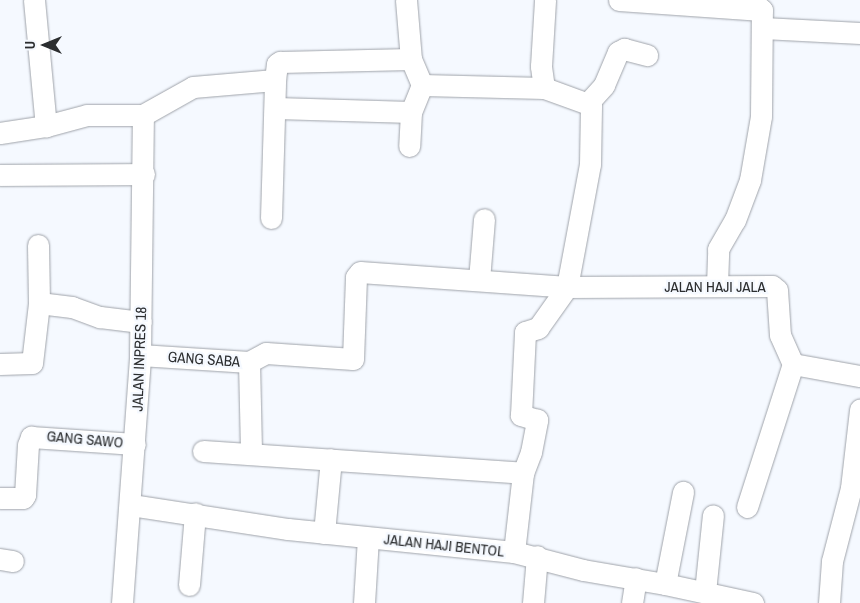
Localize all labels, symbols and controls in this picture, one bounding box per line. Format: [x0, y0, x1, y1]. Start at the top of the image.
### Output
north arrow [20, 20, 70, 70]
text: U [21, 41, 39, 49]
street label: JALAN HAJI JALA [664, 278, 766, 296]
street label: JALAN INPRES 18 [128, 306, 150, 412]
street label: GANG SABA [167, 347, 241, 371]
street label: GANG SAWO [46, 427, 124, 451]
street label: JALAN HAJI BENTOL [383, 530, 505, 560]

